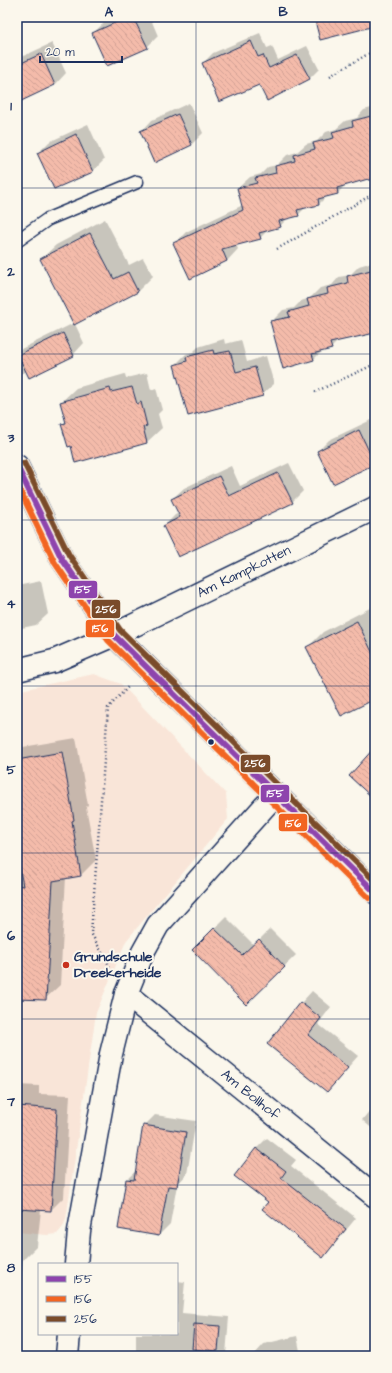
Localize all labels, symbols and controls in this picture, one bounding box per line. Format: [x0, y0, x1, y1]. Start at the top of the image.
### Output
text: A [105, 3, 114, 21]
text: B [278, 3, 288, 21]
scale bar [40, 38, 122, 64]
text: 20 m [46, 44, 75, 61]
text: 1 [10, 97, 12, 115]
text: 2 [6, 263, 15, 281]
text: 3 [7, 429, 15, 447]
street label: Am Kampkotten [194, 540, 294, 603]
line badge: 155 [68, 580, 98, 599]
text: 155 [75, 582, 92, 597]
text: 4 [7, 595, 16, 613]
line badge: 256 [91, 599, 121, 619]
text: 256 [95, 602, 117, 617]
line badge: 156 [85, 619, 115, 638]
text: 156 [92, 621, 108, 636]
unlabelled marker [206, 737, 216, 747]
line badge: 256 [240, 754, 271, 773]
text: 256 [244, 756, 266, 771]
text: 5 [6, 761, 16, 779]
line badge: 155 [260, 784, 290, 803]
text: 155 [267, 786, 284, 801]
line badge: 156 [278, 813, 308, 832]
text: 156 [285, 816, 301, 831]
text: 6 [7, 927, 16, 945]
place label: Grundschule Dreekerheide [74, 947, 162, 983]
marker: Grundschule Dreekerheide [61, 960, 71, 970]
street label: Am Bollhof [216, 1065, 285, 1125]
text: 7 [6, 1093, 16, 1111]
text: 8 [7, 1259, 16, 1277]
legend [38, 1263, 178, 1335]
text: 155 [74, 1271, 93, 1288]
text: 156 [74, 1291, 92, 1308]
text: 256 [74, 1311, 97, 1328]

